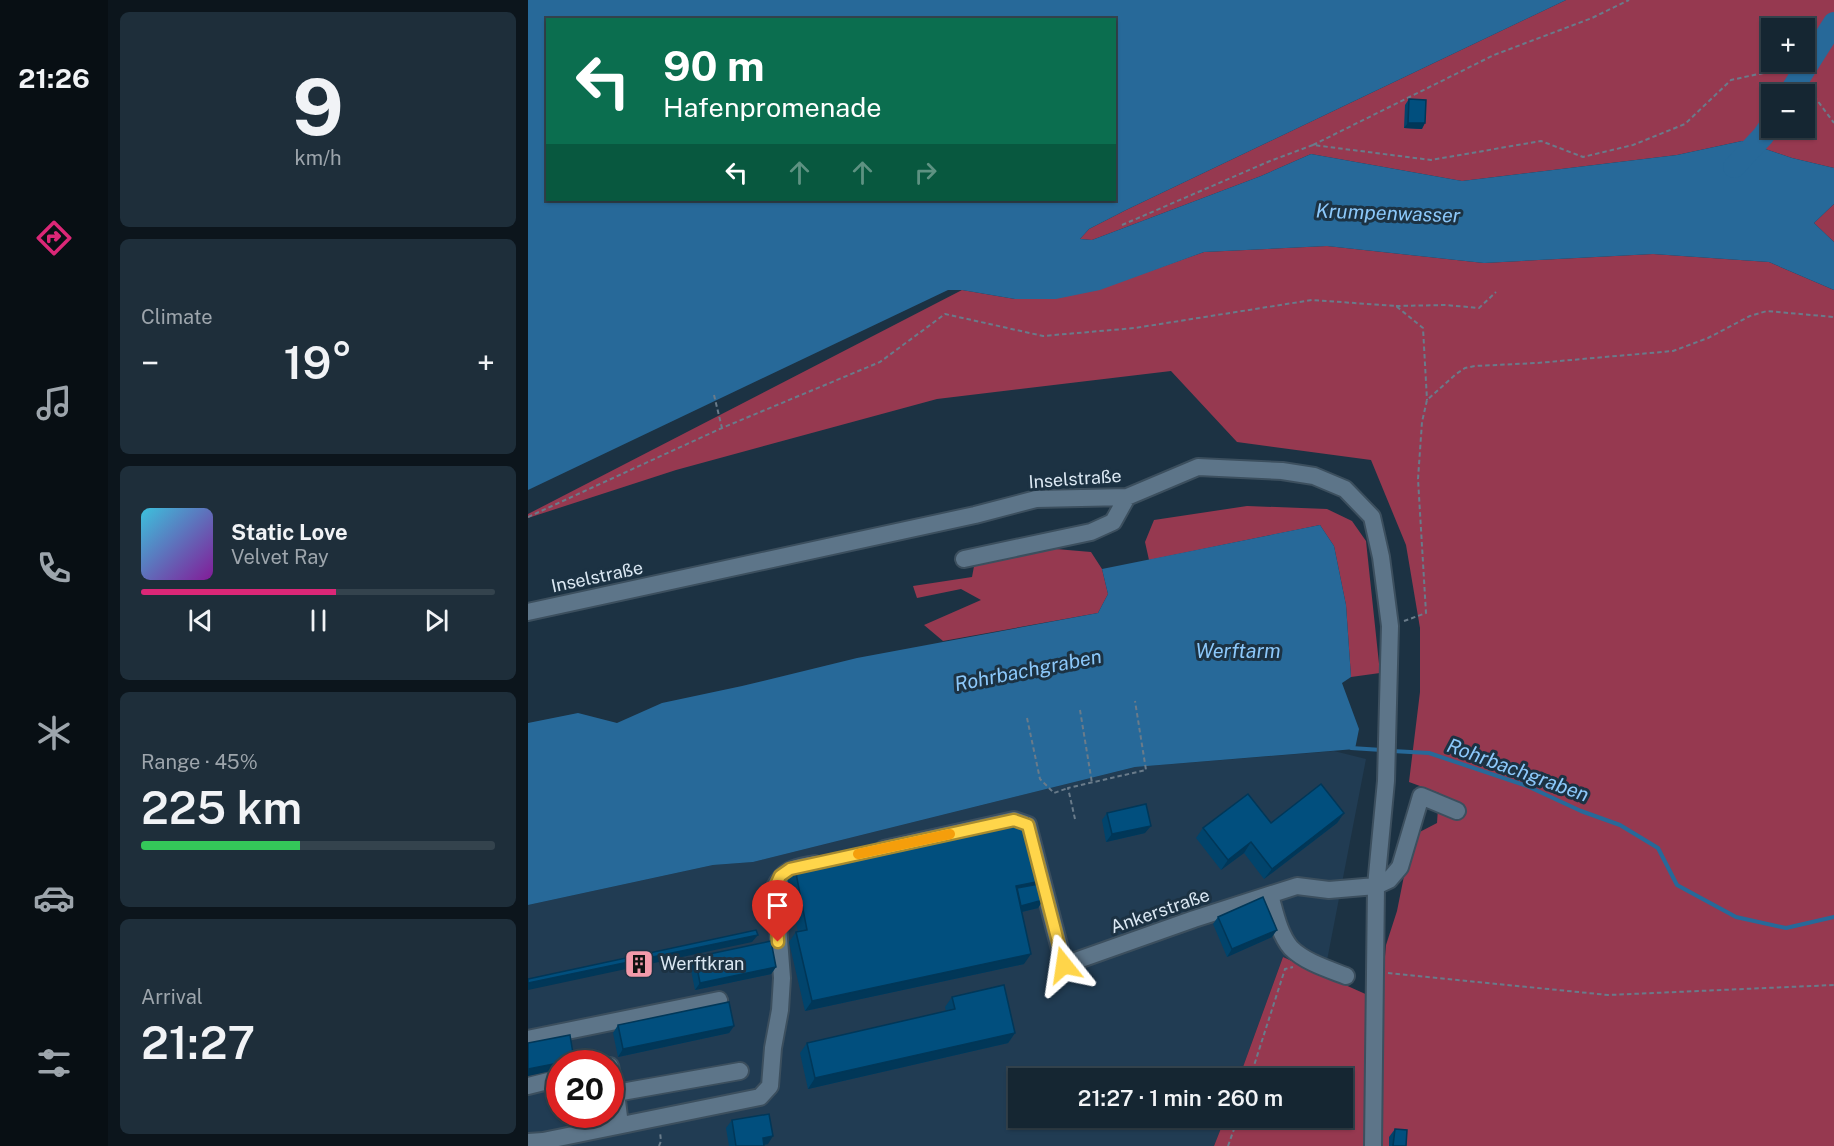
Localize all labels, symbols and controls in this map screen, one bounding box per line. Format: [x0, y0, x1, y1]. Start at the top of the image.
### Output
map controls [1761, 18, 1815, 138]
button: + [1761, 18, 1815, 72]
text: 90 m [663, 41, 765, 90]
icon: left [564, 42, 642, 120]
text: 9 [292, 61, 344, 153]
text: 21:26 [18, 62, 90, 94]
button: − [1761, 84, 1815, 138]
text: Hafenpromenade [663, 91, 882, 123]
text: km/h [294, 146, 342, 170]
icon: left [720, 156, 753, 189]
icon: ahead [783, 156, 816, 189]
icon: ahead [846, 156, 879, 189]
icon: right [909, 156, 942, 189]
water label: Krumpenwasser [1315, 198, 1461, 228]
icon: directions [33, 217, 75, 259]
text: Climate [141, 305, 213, 329]
text: 19° [284, 336, 352, 389]
text: − [141, 344, 159, 382]
text: + [477, 344, 495, 382]
icon: music [33, 382, 75, 424]
street label: Inselstraße [1028, 465, 1122, 492]
text: Static Love [231, 519, 348, 545]
text: Velvet Ray [231, 545, 329, 569]
icon: phone [33, 547, 75, 589]
street label: Inselstraße [549, 557, 645, 596]
icon: previous [184, 604, 217, 637]
icon: pause [302, 604, 335, 637]
icon: next [420, 604, 453, 637]
water label: Werftarm [1195, 639, 1281, 663]
water label: Rohrbachgraben [952, 644, 1104, 696]
icon: climate [33, 712, 75, 754]
water label: Rohrbachgraben [1444, 733, 1592, 807]
text: Range · 45% [141, 750, 258, 774]
text: 225 km [141, 781, 302, 834]
icon: car [33, 877, 75, 919]
pin [752, 880, 803, 942]
street label: Ankerstraße [1108, 884, 1212, 937]
icon: arrive [761, 889, 794, 922]
position arrow [1032, 933, 1096, 997]
building icon: Werftkran [623, 948, 655, 980]
place label: Werftkran [660, 953, 744, 974]
text: Arrival [141, 985, 203, 1009]
text: 21:27 [141, 1016, 255, 1069]
icon: filters [33, 1042, 75, 1084]
speed limit sign: 20 [546, 1050, 624, 1128]
text: 21:27 · 1 min · 260 m [1078, 1085, 1283, 1111]

